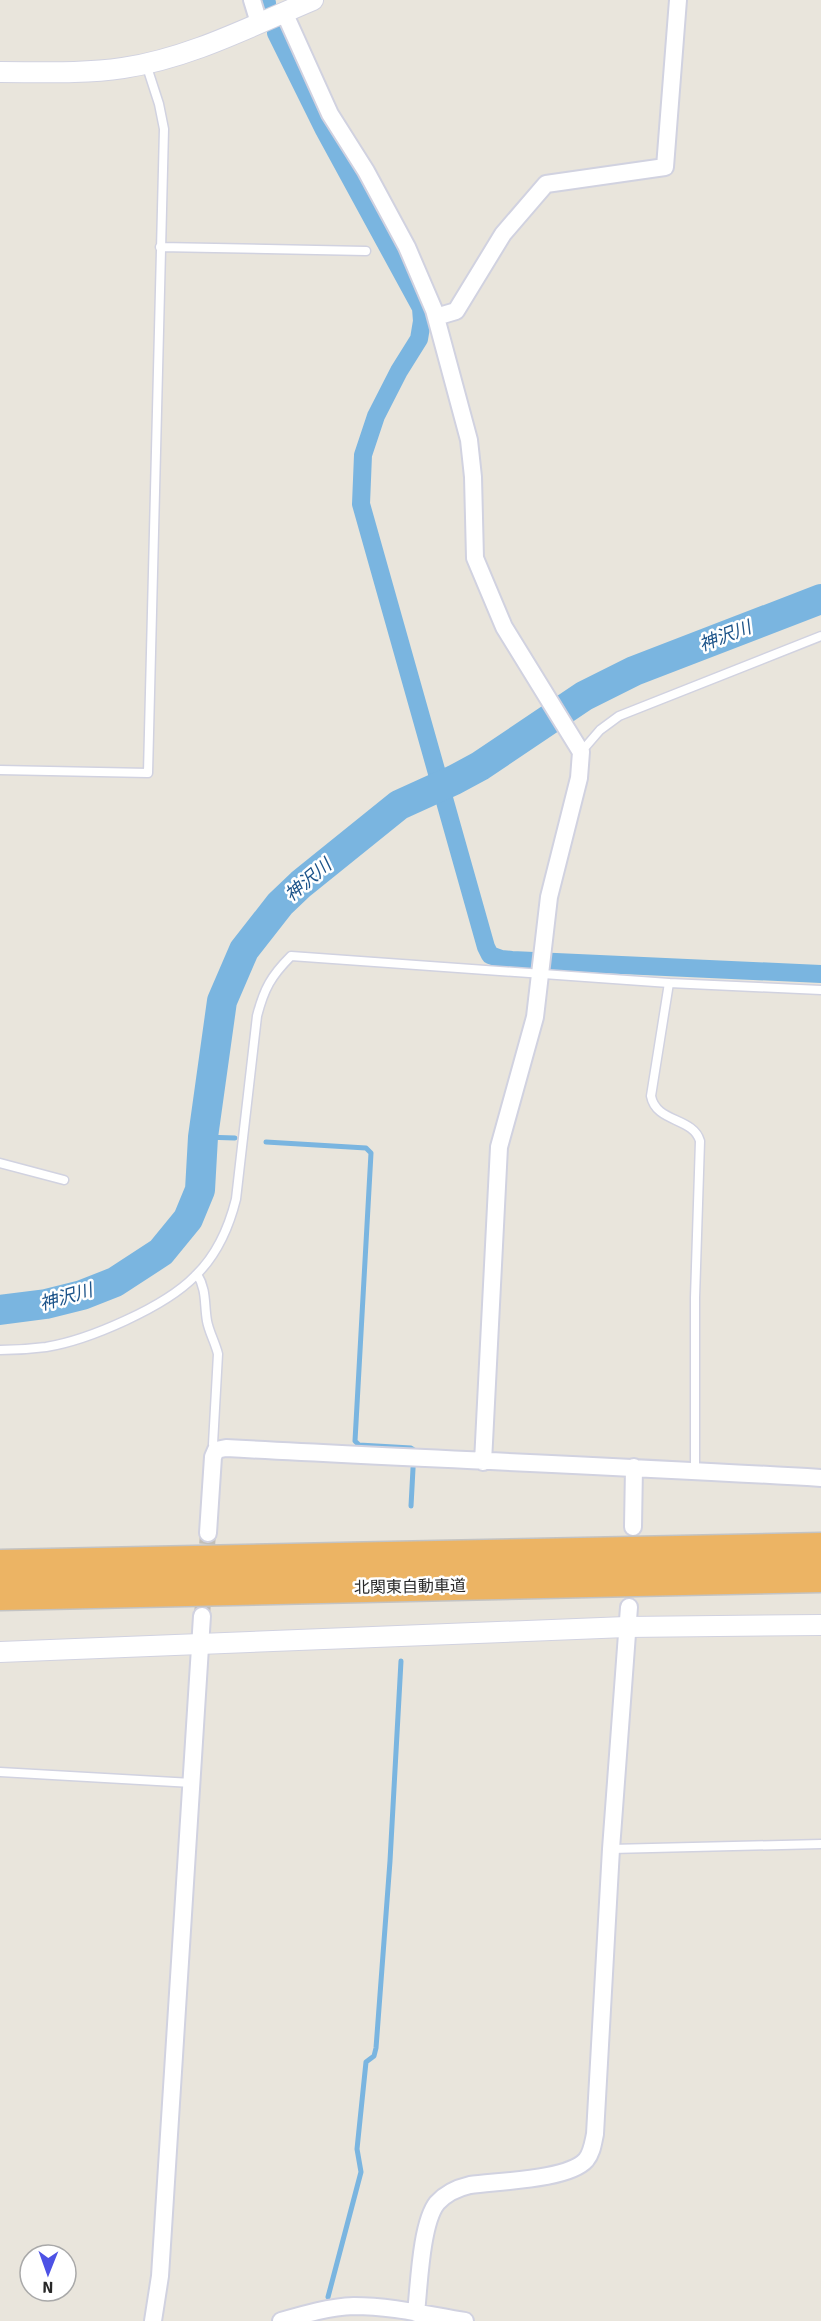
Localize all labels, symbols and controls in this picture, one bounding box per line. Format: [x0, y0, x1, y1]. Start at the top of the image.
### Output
water label: 神沢川 [696, 615, 756, 656]
water label: 神沢川 [280, 853, 337, 906]
water label: 神沢川 [37, 1278, 97, 1315]
street label: 北関東自動車道 [354, 1576, 466, 1598]
north arrow [18, 2243, 78, 2303]
text: N [42, 2277, 53, 2297]

